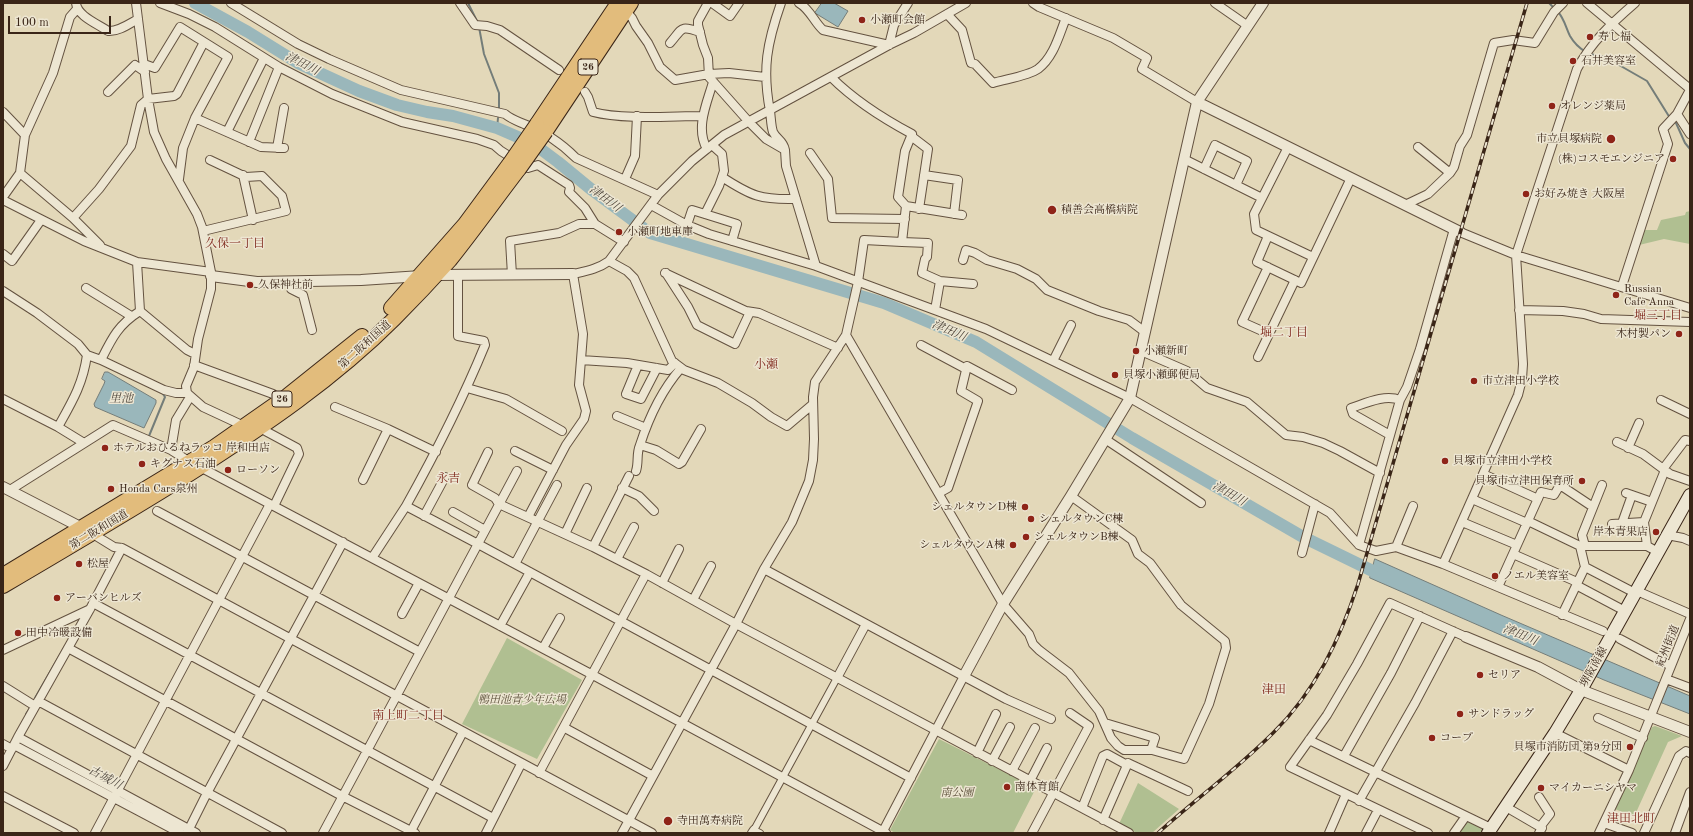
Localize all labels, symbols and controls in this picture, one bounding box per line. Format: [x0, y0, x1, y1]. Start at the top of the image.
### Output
scale bar [10, 8, 113, 34]
place label: 小瀬町会館 [870, 13, 925, 27]
marker: 小瀬町会館 [857, 15, 867, 25]
text: 100 m [15, 17, 49, 29]
place label: 寿し福 [1598, 30, 1631, 44]
marker: 寿し福 [1585, 32, 1595, 42]
water label: 津田川 [283, 49, 321, 79]
place label: 石井美容室 [1581, 54, 1636, 68]
marker: 石井美容室 [1568, 56, 1578, 66]
road number: 26 [578, 59, 598, 75]
place label: オレンジ薬局 [1560, 99, 1626, 113]
marker: オレンジ薬局 [1547, 101, 1557, 111]
place label: 市立貝塚病院 [1536, 132, 1602, 146]
marker: 市立貝塚病院 [1605, 133, 1617, 145]
place label: (株)コスモエンジニア [1558, 152, 1665, 166]
marker: (株)コスモエンジニア [1668, 154, 1678, 164]
water label: 津田川 [586, 182, 624, 216]
place label: お好み焼き 大阪屋 [1534, 187, 1625, 201]
marker: お好み焼き 大阪屋 [1521, 189, 1531, 199]
place label: 積善会高橋病院 [1061, 203, 1138, 217]
marker: 積善会高橋病院 [1046, 204, 1058, 216]
place label: 小瀬町地車庫 [627, 225, 693, 239]
marker: 小瀬町地車庫 [614, 227, 624, 237]
district label: 久保一丁目 [205, 237, 265, 251]
place label: 久保神社前 [258, 278, 313, 292]
marker: 久保神社前 [245, 280, 255, 290]
place label: Russian Cafe Anna [1624, 282, 1674, 308]
marker: Russian Cafe Anna [1611, 290, 1621, 300]
district label: 堀三丁目 [1634, 309, 1682, 323]
water label: 津田川 [930, 317, 968, 345]
street label: 第二阪和国道 [336, 318, 394, 372]
district label: 堀二丁目 [1260, 326, 1308, 340]
place label: 木村製パン [1616, 327, 1671, 341]
marker: 木村製パン [1674, 329, 1684, 339]
place label: 小瀬新町 [1144, 344, 1188, 358]
marker: 小瀬新町 [1131, 346, 1141, 356]
district label: 小瀬 [754, 358, 778, 372]
place label: 貝塚小瀬郵便局 [1123, 368, 1200, 382]
marker: 貝塚小瀬郵便局 [1110, 370, 1120, 380]
place label: 市立津田小学校 [1482, 374, 1559, 388]
marker: 市立津田小学校 [1469, 376, 1479, 386]
road number: 26 [272, 391, 292, 407]
water label: 里池 [109, 392, 133, 406]
place label: ホテルおひるねラッコ 岸和田店 [113, 441, 270, 455]
marker: ホテルおひるねラッコ 岸和田店 [100, 443, 110, 453]
place label: 貝塚市立津田小学校 [1453, 454, 1552, 468]
marker: 貝塚市立津田小学校 [1440, 456, 1450, 466]
place label: キグナス石油 [150, 457, 216, 471]
marker: キグナス石油 [137, 459, 147, 469]
place label: ローソン [236, 463, 280, 477]
marker: ローソン [223, 465, 233, 475]
district label: 永吉 [436, 472, 460, 486]
place label: 貝塚市立津田保育所 [1475, 474, 1574, 488]
marker: 貝塚市立津田保育所 [1577, 476, 1587, 486]
water label: 津田川 [1210, 479, 1248, 509]
place label: Honda Cars泉州 [119, 482, 197, 496]
marker: Honda Cars泉州 [106, 484, 116, 494]
place label: シェルタウンD棟 [931, 500, 1017, 514]
marker: シェルタウンD棟 [1020, 502, 1030, 512]
street label: 第二阪和国道 [67, 507, 131, 553]
place label: シェルタウンC棟 [1039, 512, 1123, 526]
marker: シェルタウンC棟 [1026, 514, 1036, 524]
place label: 岸本青果店 [1593, 525, 1648, 539]
marker: 岸本青果店 [1651, 527, 1661, 537]
place label: シェルタウンB棟 [1034, 530, 1119, 544]
marker: シェルタウンB棟 [1021, 532, 1031, 542]
place label: シェルタウンA棟 [920, 538, 1005, 552]
marker: シェルタウンA棟 [1008, 540, 1018, 550]
place label: 松屋 [87, 557, 109, 571]
marker: 松屋 [74, 559, 84, 569]
place label: ノエル美容室 [1503, 569, 1569, 583]
marker: ノエル美容室 [1490, 571, 1500, 581]
place label: アーバンヒルズ [65, 591, 142, 605]
marker: アーバンヒルズ [52, 593, 62, 603]
water label: 津田川 [1501, 622, 1539, 648]
street label: 紀州街道 [1654, 623, 1682, 669]
place label: 田中冷暖設備 [26, 626, 92, 640]
marker: 田中冷暖設備 [13, 628, 23, 638]
street label: 堺阪南線 [1578, 645, 1610, 689]
place label: セリア [1488, 668, 1521, 682]
marker: セリア [1475, 670, 1485, 680]
district label: 津田 [1262, 683, 1286, 697]
park label: 鴨田池青少年広場 [478, 693, 566, 707]
place label: サンドラッグ [1468, 707, 1534, 721]
district label: 南上町二丁目 [372, 709, 444, 723]
marker: サンドラッグ [1455, 709, 1465, 719]
place label: コープ [1440, 731, 1473, 745]
marker: コープ [1427, 733, 1437, 743]
place label: 貝塚市消防団 第9分団 [1514, 740, 1622, 754]
marker: 貝塚市消防団 第9分団 [1625, 742, 1635, 752]
water label: 古城川 [86, 763, 124, 793]
place label: 南体育館 [1015, 780, 1059, 794]
place label: マイカーニシヤマ [1549, 781, 1637, 795]
marker: 南体育館 [1002, 782, 1012, 792]
marker: マイカーニシヤマ [1536, 783, 1546, 793]
park label: 南公園 [941, 786, 973, 800]
district label: 津田北町 [1607, 812, 1655, 826]
place label: 寺田萬寿病院 [677, 814, 743, 828]
marker: 寺田萬寿病院 [662, 815, 674, 827]

